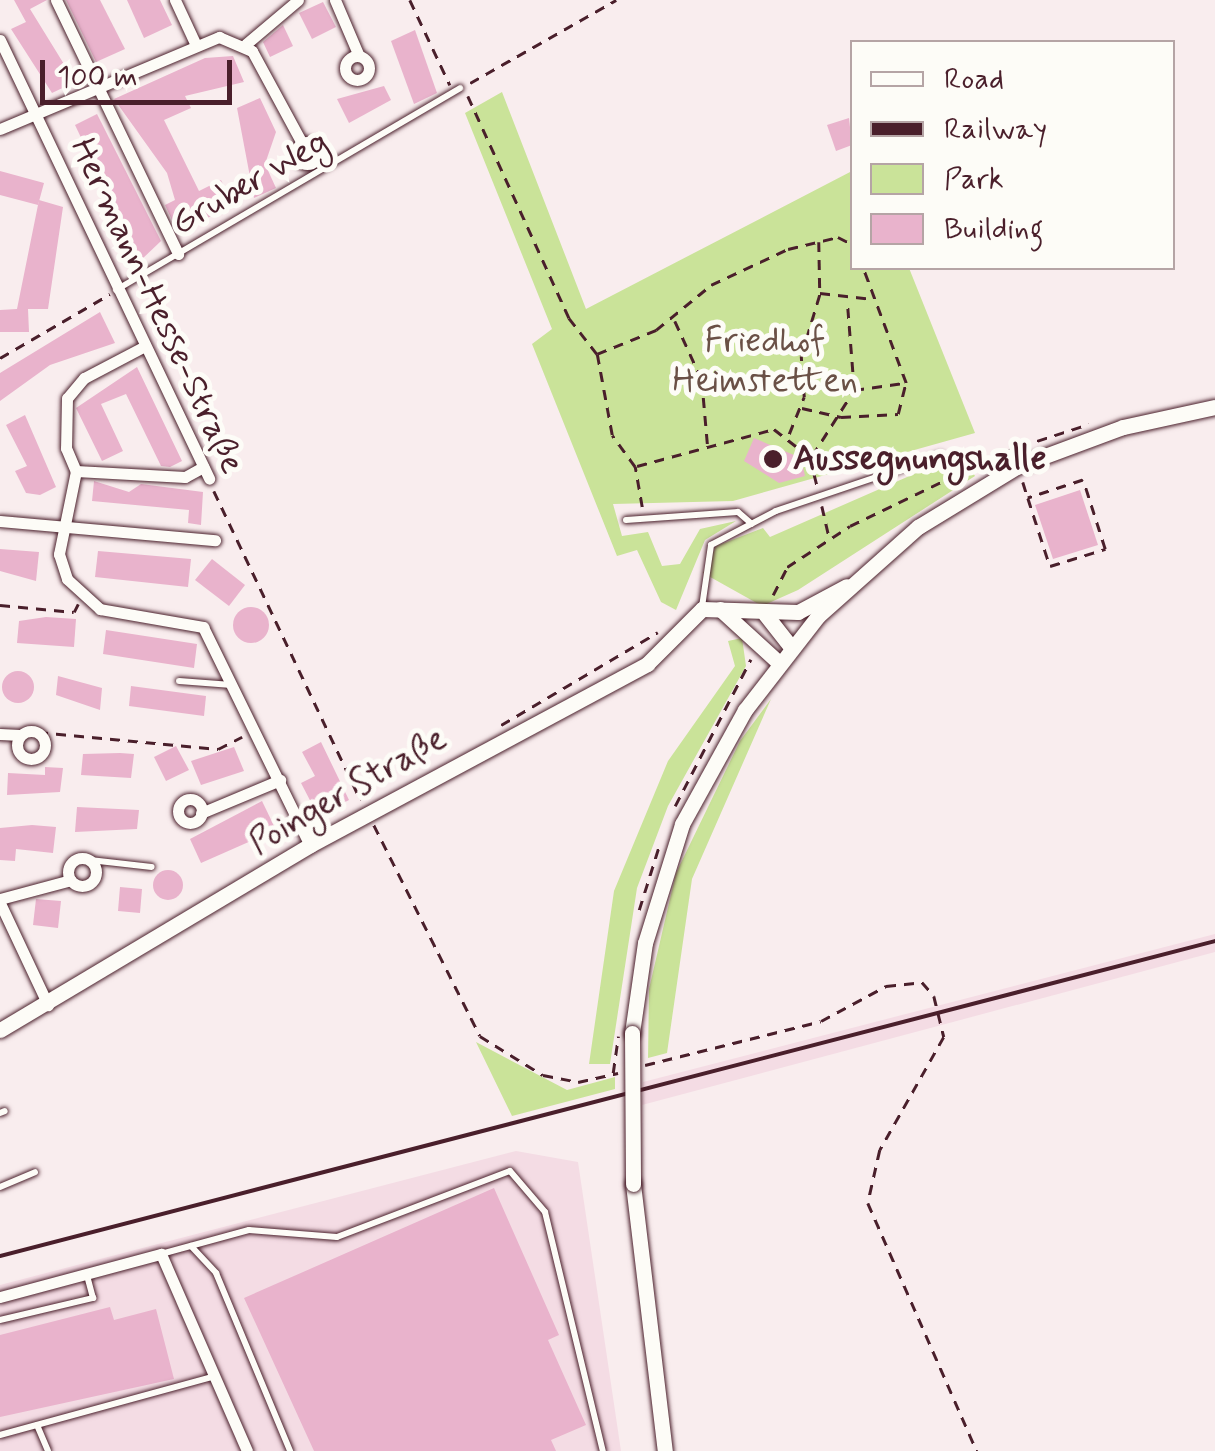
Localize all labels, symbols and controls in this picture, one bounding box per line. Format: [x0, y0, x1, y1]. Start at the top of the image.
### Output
scale bar [45, 40, 238, 102]
legend [850, 40, 1175, 270]
text: 100 m [57, 58, 138, 97]
text: Road [944, 60, 1004, 99]
text: Railway [944, 110, 1047, 149]
street label: Gruber Weg [164, 121, 336, 245]
street label: Hermann-Hesse-Straße [61, 132, 253, 480]
text: Park [944, 160, 1004, 199]
text: Building [944, 210, 1043, 249]
park label: Friedhof Heimstetten [672, 320, 858, 402]
place label: Aussegnungshalle [793, 438, 1046, 480]
marker: Aussegnungshalle [762, 448, 784, 470]
street label: Poinger Straße [242, 718, 454, 864]

